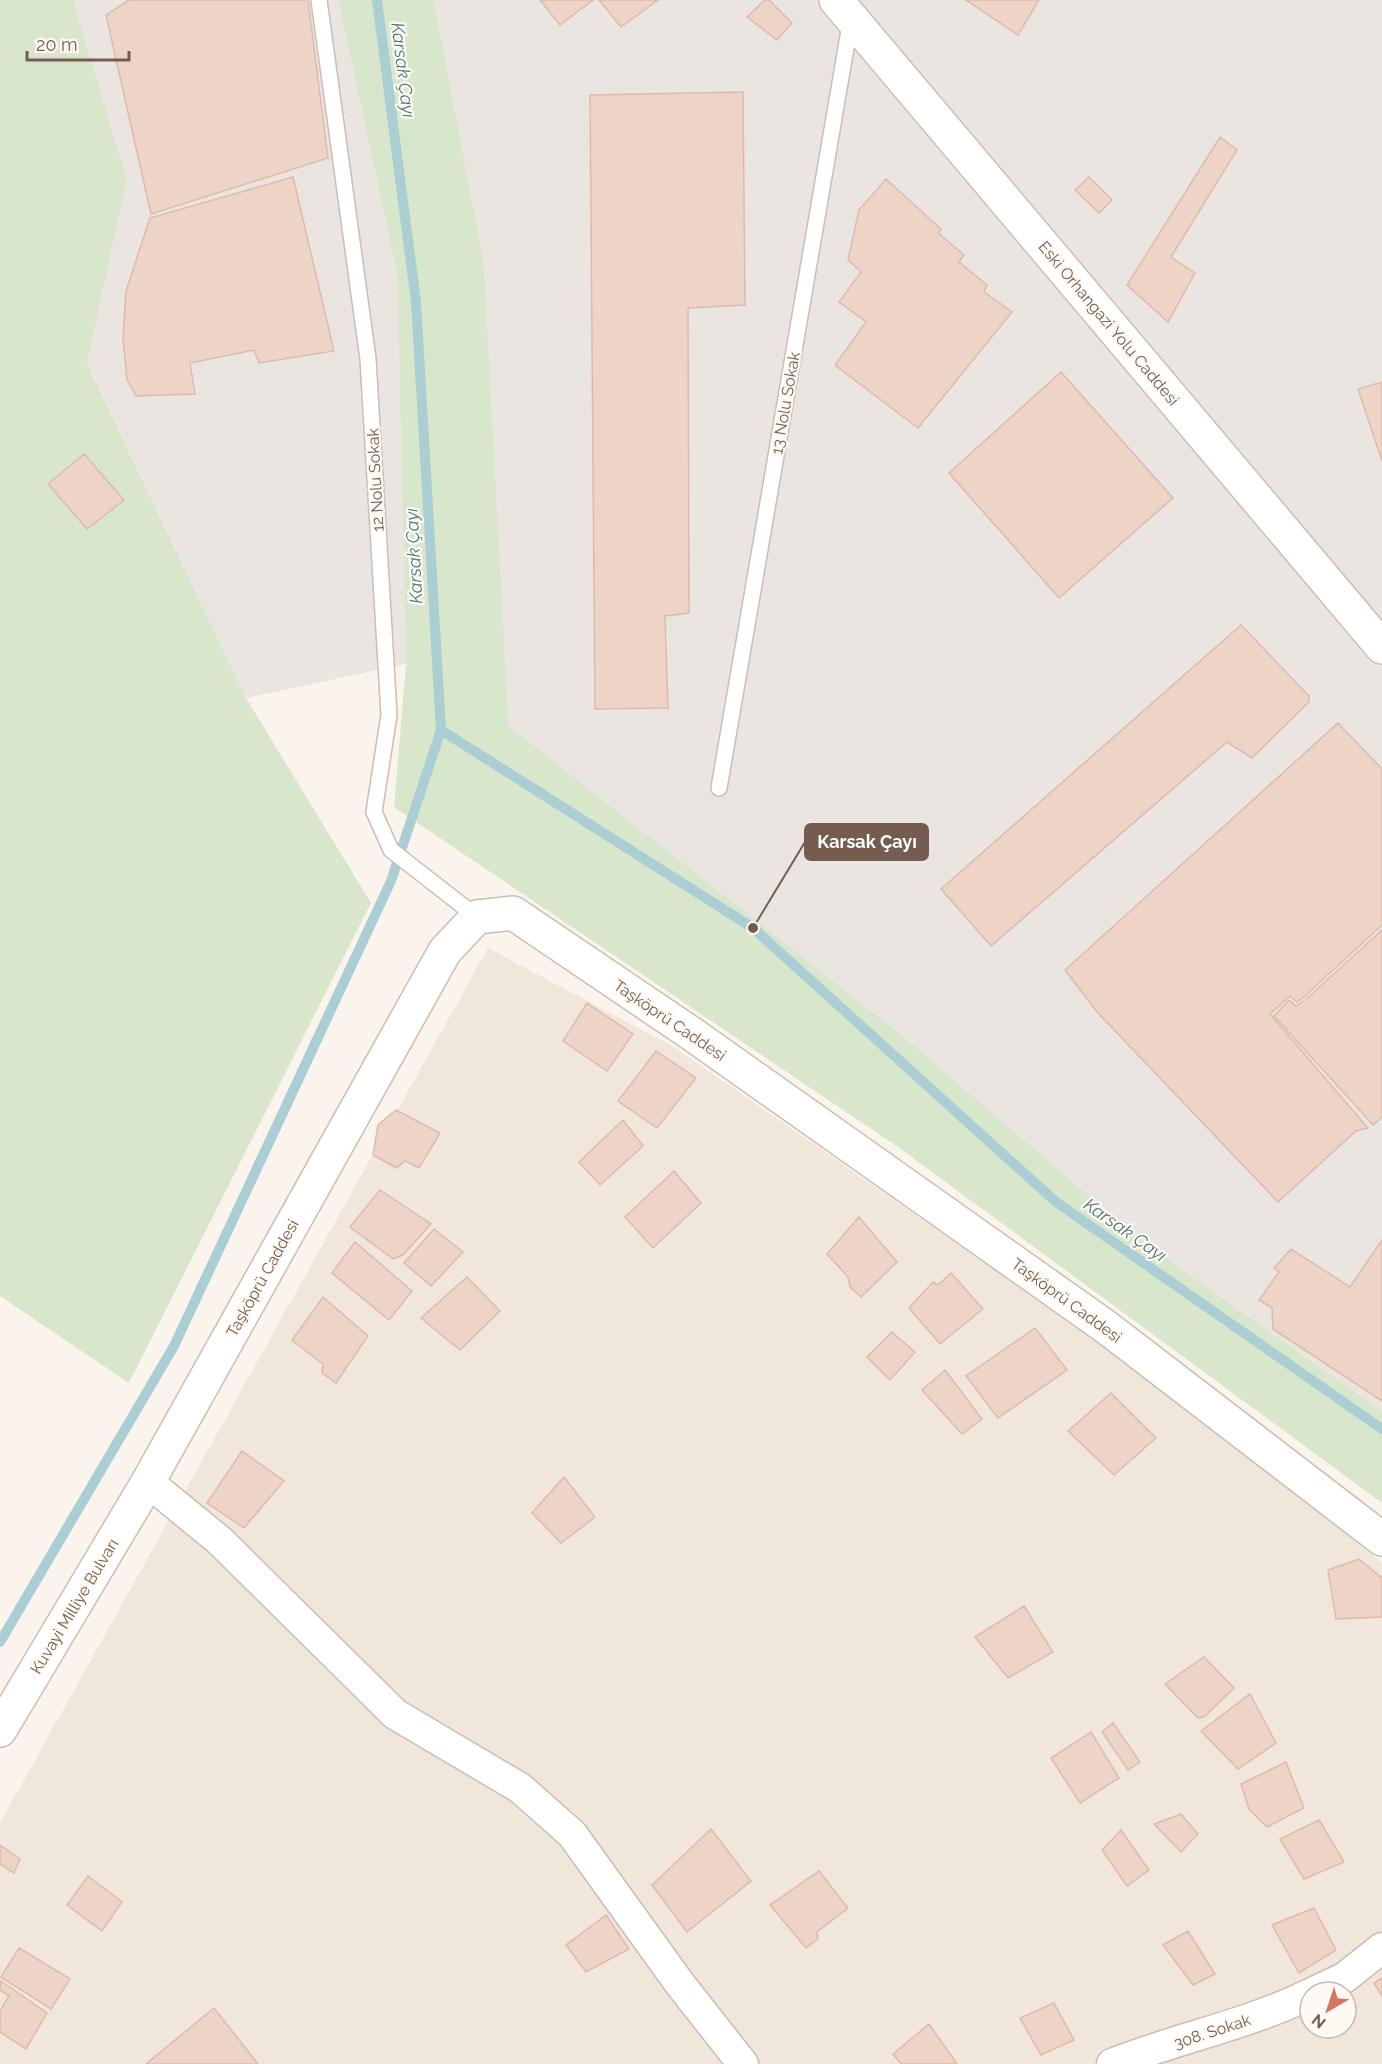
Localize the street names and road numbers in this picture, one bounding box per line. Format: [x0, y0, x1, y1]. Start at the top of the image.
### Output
street label: Eski Orhangazi Yolu Caddesi [1034, 237, 1183, 409]
street label: 13 Nolu Sokak [767, 350, 804, 456]
street label: 12 Nolu Sokak [363, 427, 388, 532]
street label: Taşköprü Caddesi [610, 976, 729, 1065]
street label: Taşköprü Caddesi [222, 1216, 303, 1340]
street label: Taşköprü Caddesi [1008, 1254, 1125, 1347]
street label: Kuvayi Milliye Bulvarı [27, 1535, 122, 1677]
street label: 308. Sokak [1171, 2010, 1254, 2053]

